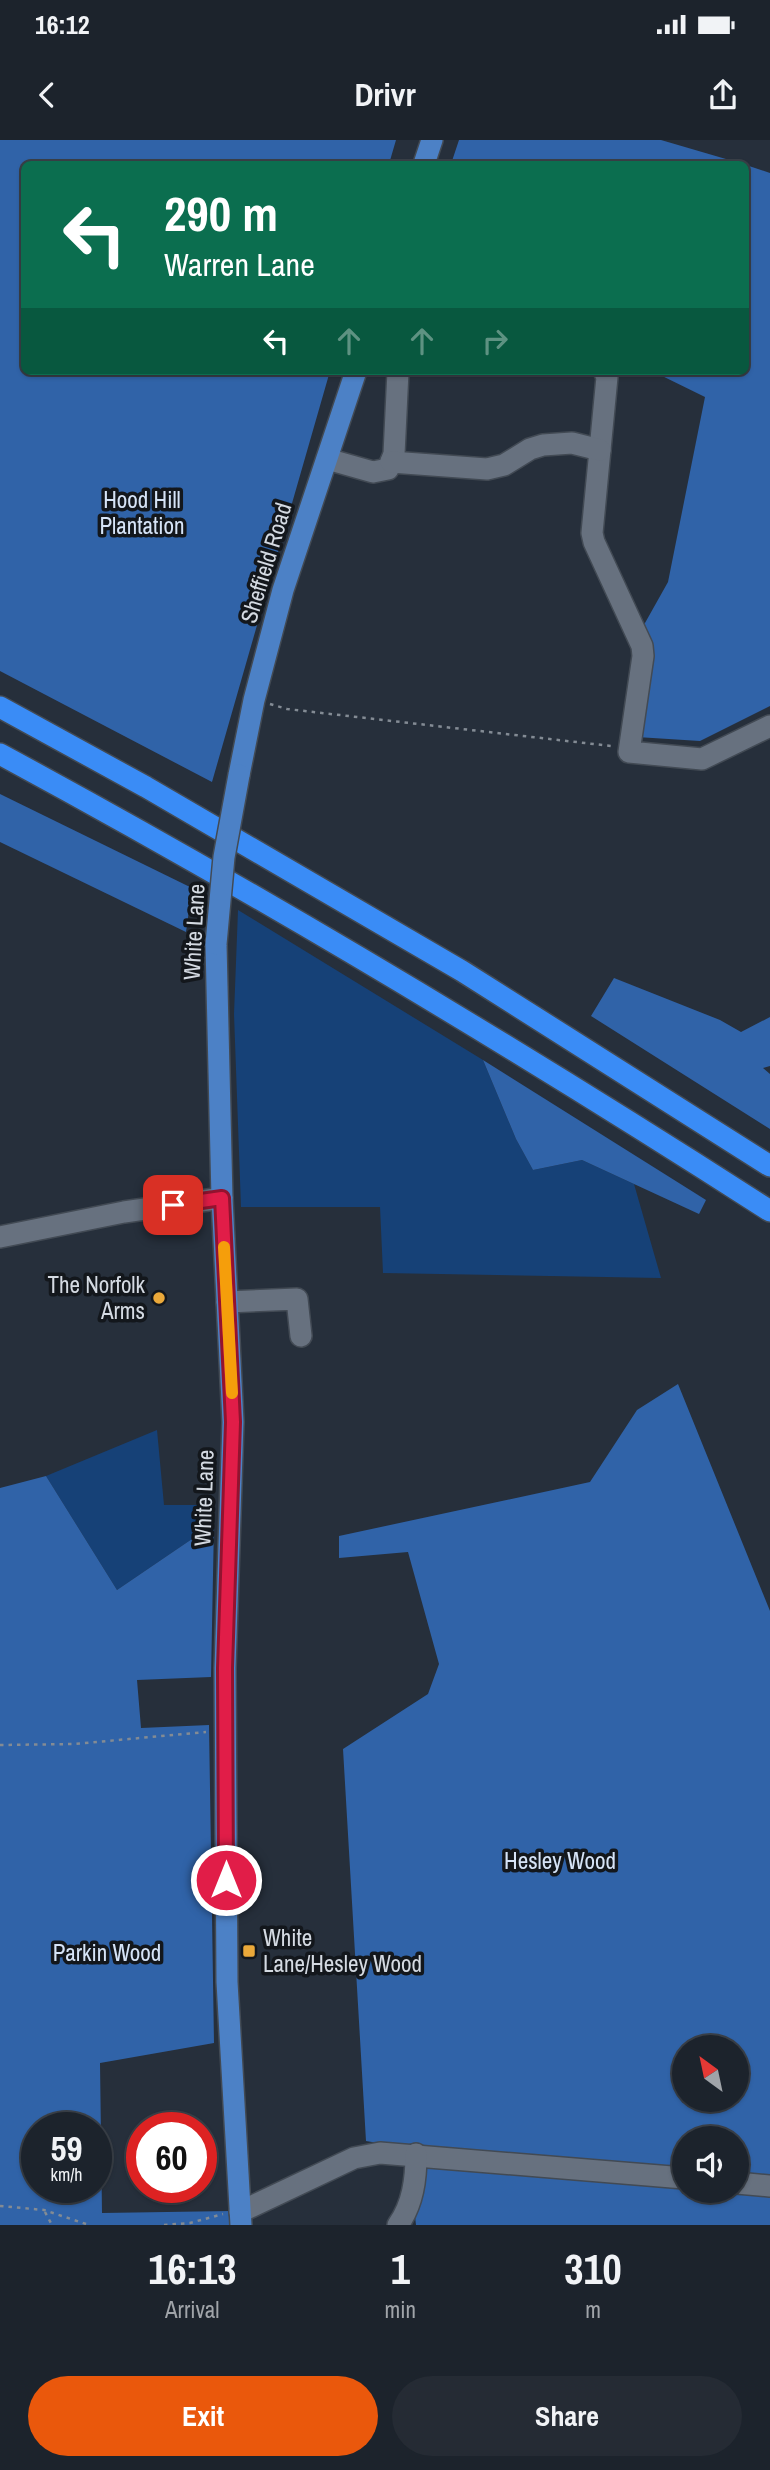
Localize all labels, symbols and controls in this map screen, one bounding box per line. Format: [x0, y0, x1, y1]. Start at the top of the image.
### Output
text: 16:12 [35, 7, 90, 42]
text: Drivr [354, 73, 416, 116]
icon: back [28, 76, 66, 114]
icon: share [704, 76, 742, 114]
text: 290 m [164, 180, 278, 246]
icon: left [49, 189, 140, 280]
text: Warren Lane [164, 243, 315, 286]
icon: left [257, 322, 295, 360]
icon: ahead [330, 322, 368, 360]
icon: ahead [403, 322, 441, 360]
icon: right [476, 322, 514, 360]
park label: Hood Hill Plantation [100, 484, 184, 541]
street label: Sheffield Road [233, 499, 299, 627]
street label: White Lane [175, 883, 212, 981]
pin [143, 1175, 203, 1235]
icon: arrive [154, 1186, 192, 1224]
place label: The Norfolk Arms [48, 1269, 146, 1326]
marker: The Norfolk Arms [151, 1290, 167, 1306]
street label: White Lane [186, 1449, 221, 1547]
position arrow [189, 1843, 263, 1917]
park label: Hesley Wood [504, 1845, 616, 1876]
place label: White Lane/Hesley Wood [263, 1922, 422, 1979]
park label: Parkin Wood [53, 1937, 161, 1968]
marker: White Lane/Hesley Wood [241, 1943, 257, 1959]
north arrow [672, 2035, 749, 2112]
map controls [672, 2035, 749, 2203]
speed limit sign: 60 [126, 2112, 217, 2203]
text: 59 [51, 2125, 82, 2172]
button: sound [672, 2126, 749, 2203]
text: km/h [51, 2162, 83, 2187]
text: 16:13 [148, 2241, 236, 2297]
text: 1 [391, 2241, 410, 2297]
text: 310 [564, 2241, 622, 2297]
text: Arrival [165, 2294, 220, 2325]
text: min [385, 2294, 416, 2325]
text: m [585, 2294, 601, 2325]
button: Exit [28, 2376, 378, 2456]
button: Share [392, 2376, 742, 2456]

